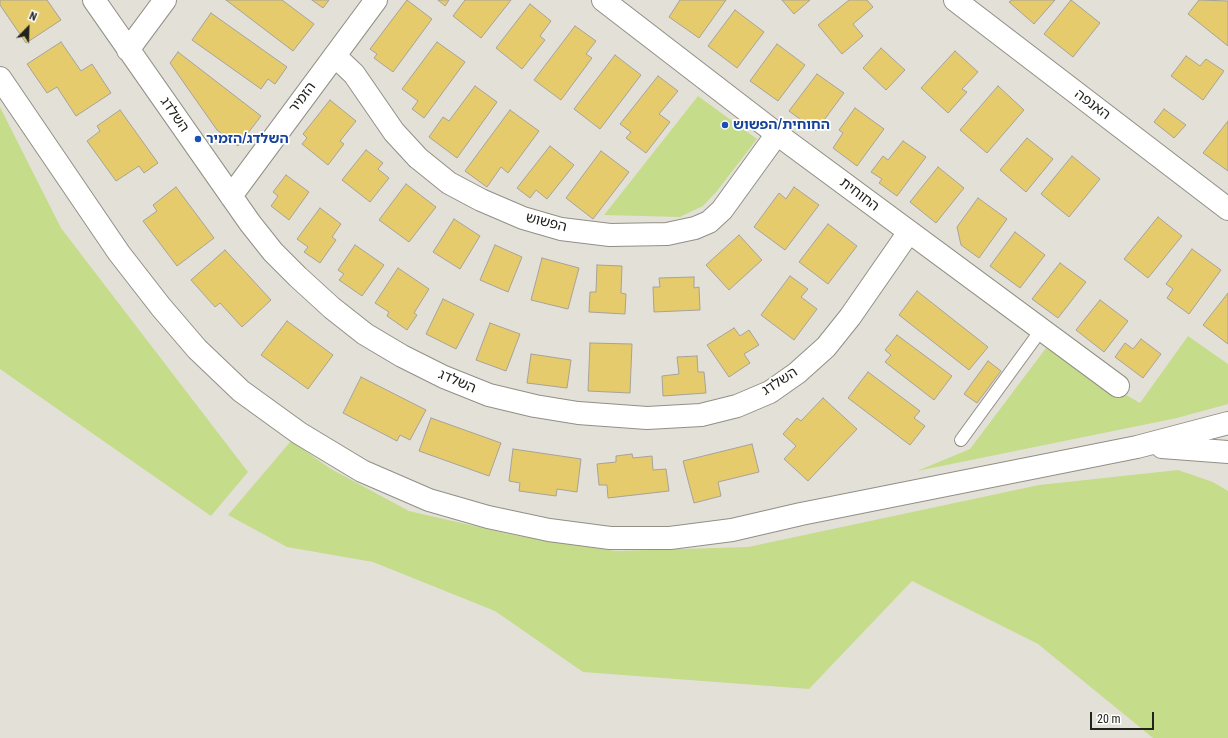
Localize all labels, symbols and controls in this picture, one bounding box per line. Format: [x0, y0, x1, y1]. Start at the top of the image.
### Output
north arrow [8, 8, 48, 48]
text: N [27, 9, 39, 24]
street label: הזמיר [286, 79, 320, 117]
street label: האנפה [1071, 86, 1113, 124]
street label: השלדג [156, 94, 192, 136]
place label: החוחית/הפשוש [733, 117, 830, 133]
marker: החוחית/הפשוש [720, 120, 730, 130]
place label: השלדג/הזמיר [206, 131, 289, 147]
marker: השלדג/הזמיר [193, 134, 203, 144]
street label: החוחית [836, 175, 882, 215]
street label: הפשוש [524, 210, 568, 236]
street label: השלדג [759, 364, 801, 400]
street label: השלדג [436, 367, 478, 397]
scale bar [1092, 704, 1156, 730]
text: 20 m [1097, 712, 1121, 726]

